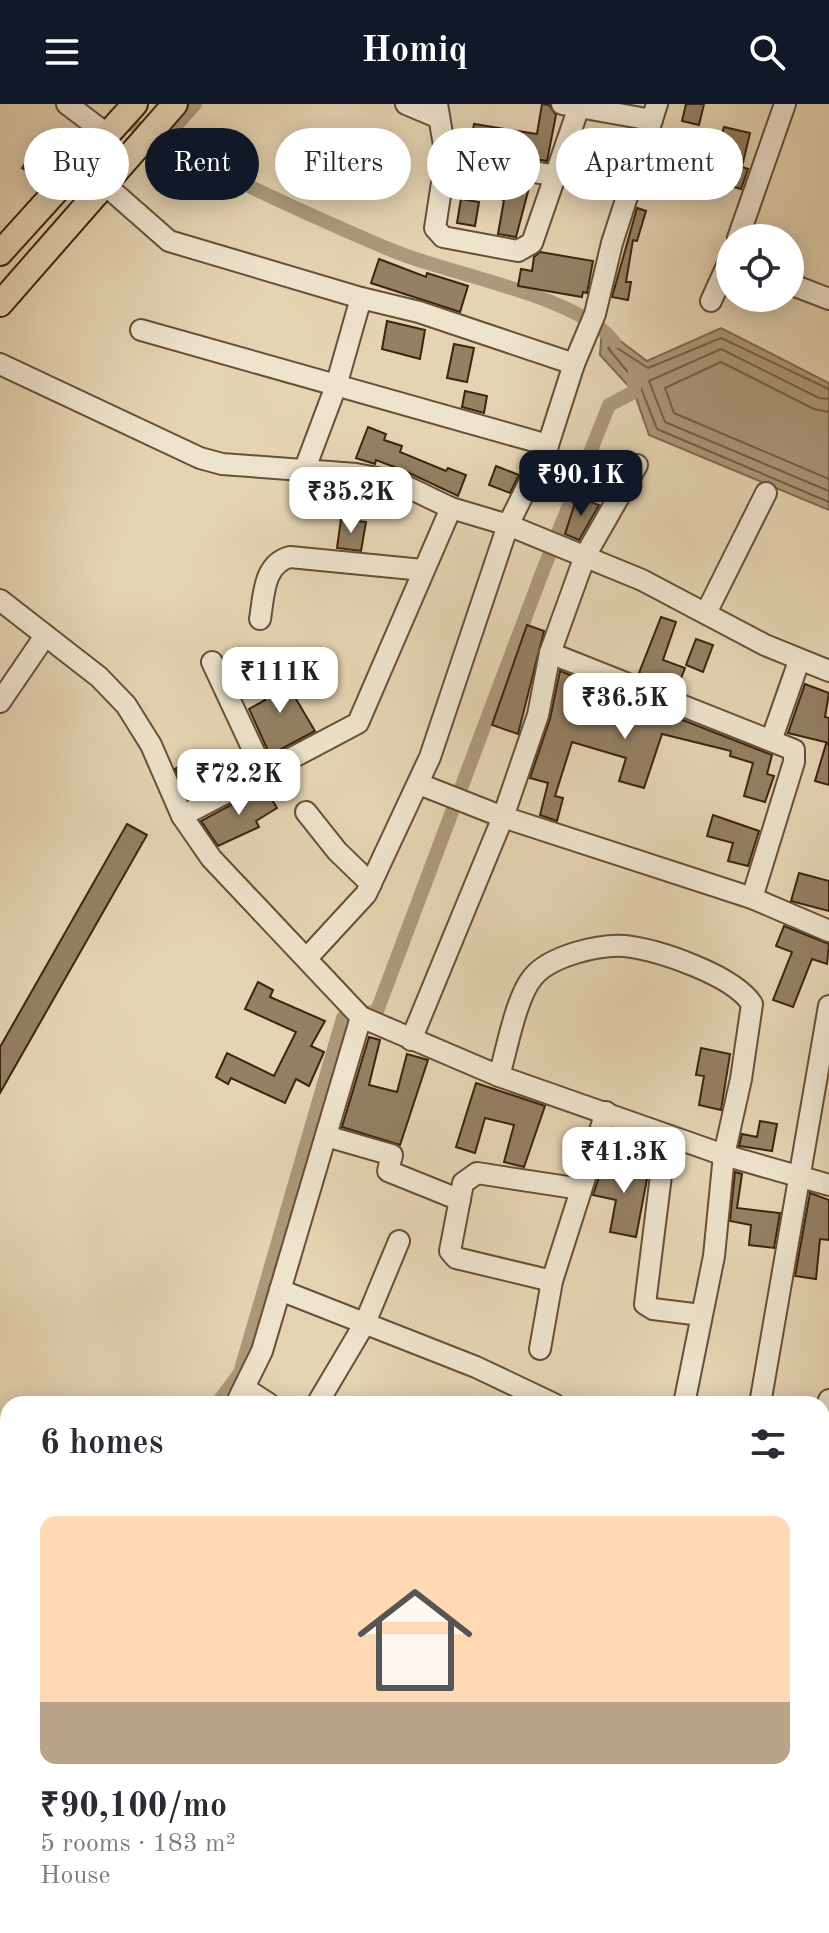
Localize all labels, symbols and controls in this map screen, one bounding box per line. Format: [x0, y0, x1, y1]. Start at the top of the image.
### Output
icon: menu [40, 30, 84, 74]
icon: search [745, 30, 789, 74]
text: Homiq [361, 34, 468, 70]
chip: Buy [24, 128, 129, 200]
chip: Rent [145, 128, 259, 200]
chip: Filters [275, 128, 411, 200]
chip: New [427, 128, 540, 200]
chip: Apartment [556, 128, 743, 200]
map controls [716, 224, 804, 312]
button: locate [716, 224, 804, 312]
pin: ₹90.1K [516, 450, 646, 518]
text: ₹90.1K [537, 463, 625, 489]
pin: ₹35.2K [286, 467, 416, 535]
text: ₹35.2K [307, 480, 395, 506]
pin: ₹111K [224, 647, 336, 715]
text: ₹111K [240, 660, 320, 686]
pin: ₹36.5K [560, 673, 690, 741]
text: ₹36.5K [581, 686, 669, 712]
pin: ₹72.2K [174, 749, 304, 817]
text: ₹72.2K [195, 762, 283, 788]
pin: ₹41.3K [559, 1127, 689, 1195]
text: ₹41.3K [580, 1140, 668, 1166]
icon: filters [746, 1422, 790, 1466]
text: 6 homes [40, 1427, 163, 1461]
icon: home [343, 1568, 487, 1712]
text: ₹90,100/mo [40, 1790, 227, 1824]
text: 5 rooms · 183 m² [40, 1831, 236, 1857]
text: House [40, 1863, 111, 1889]

